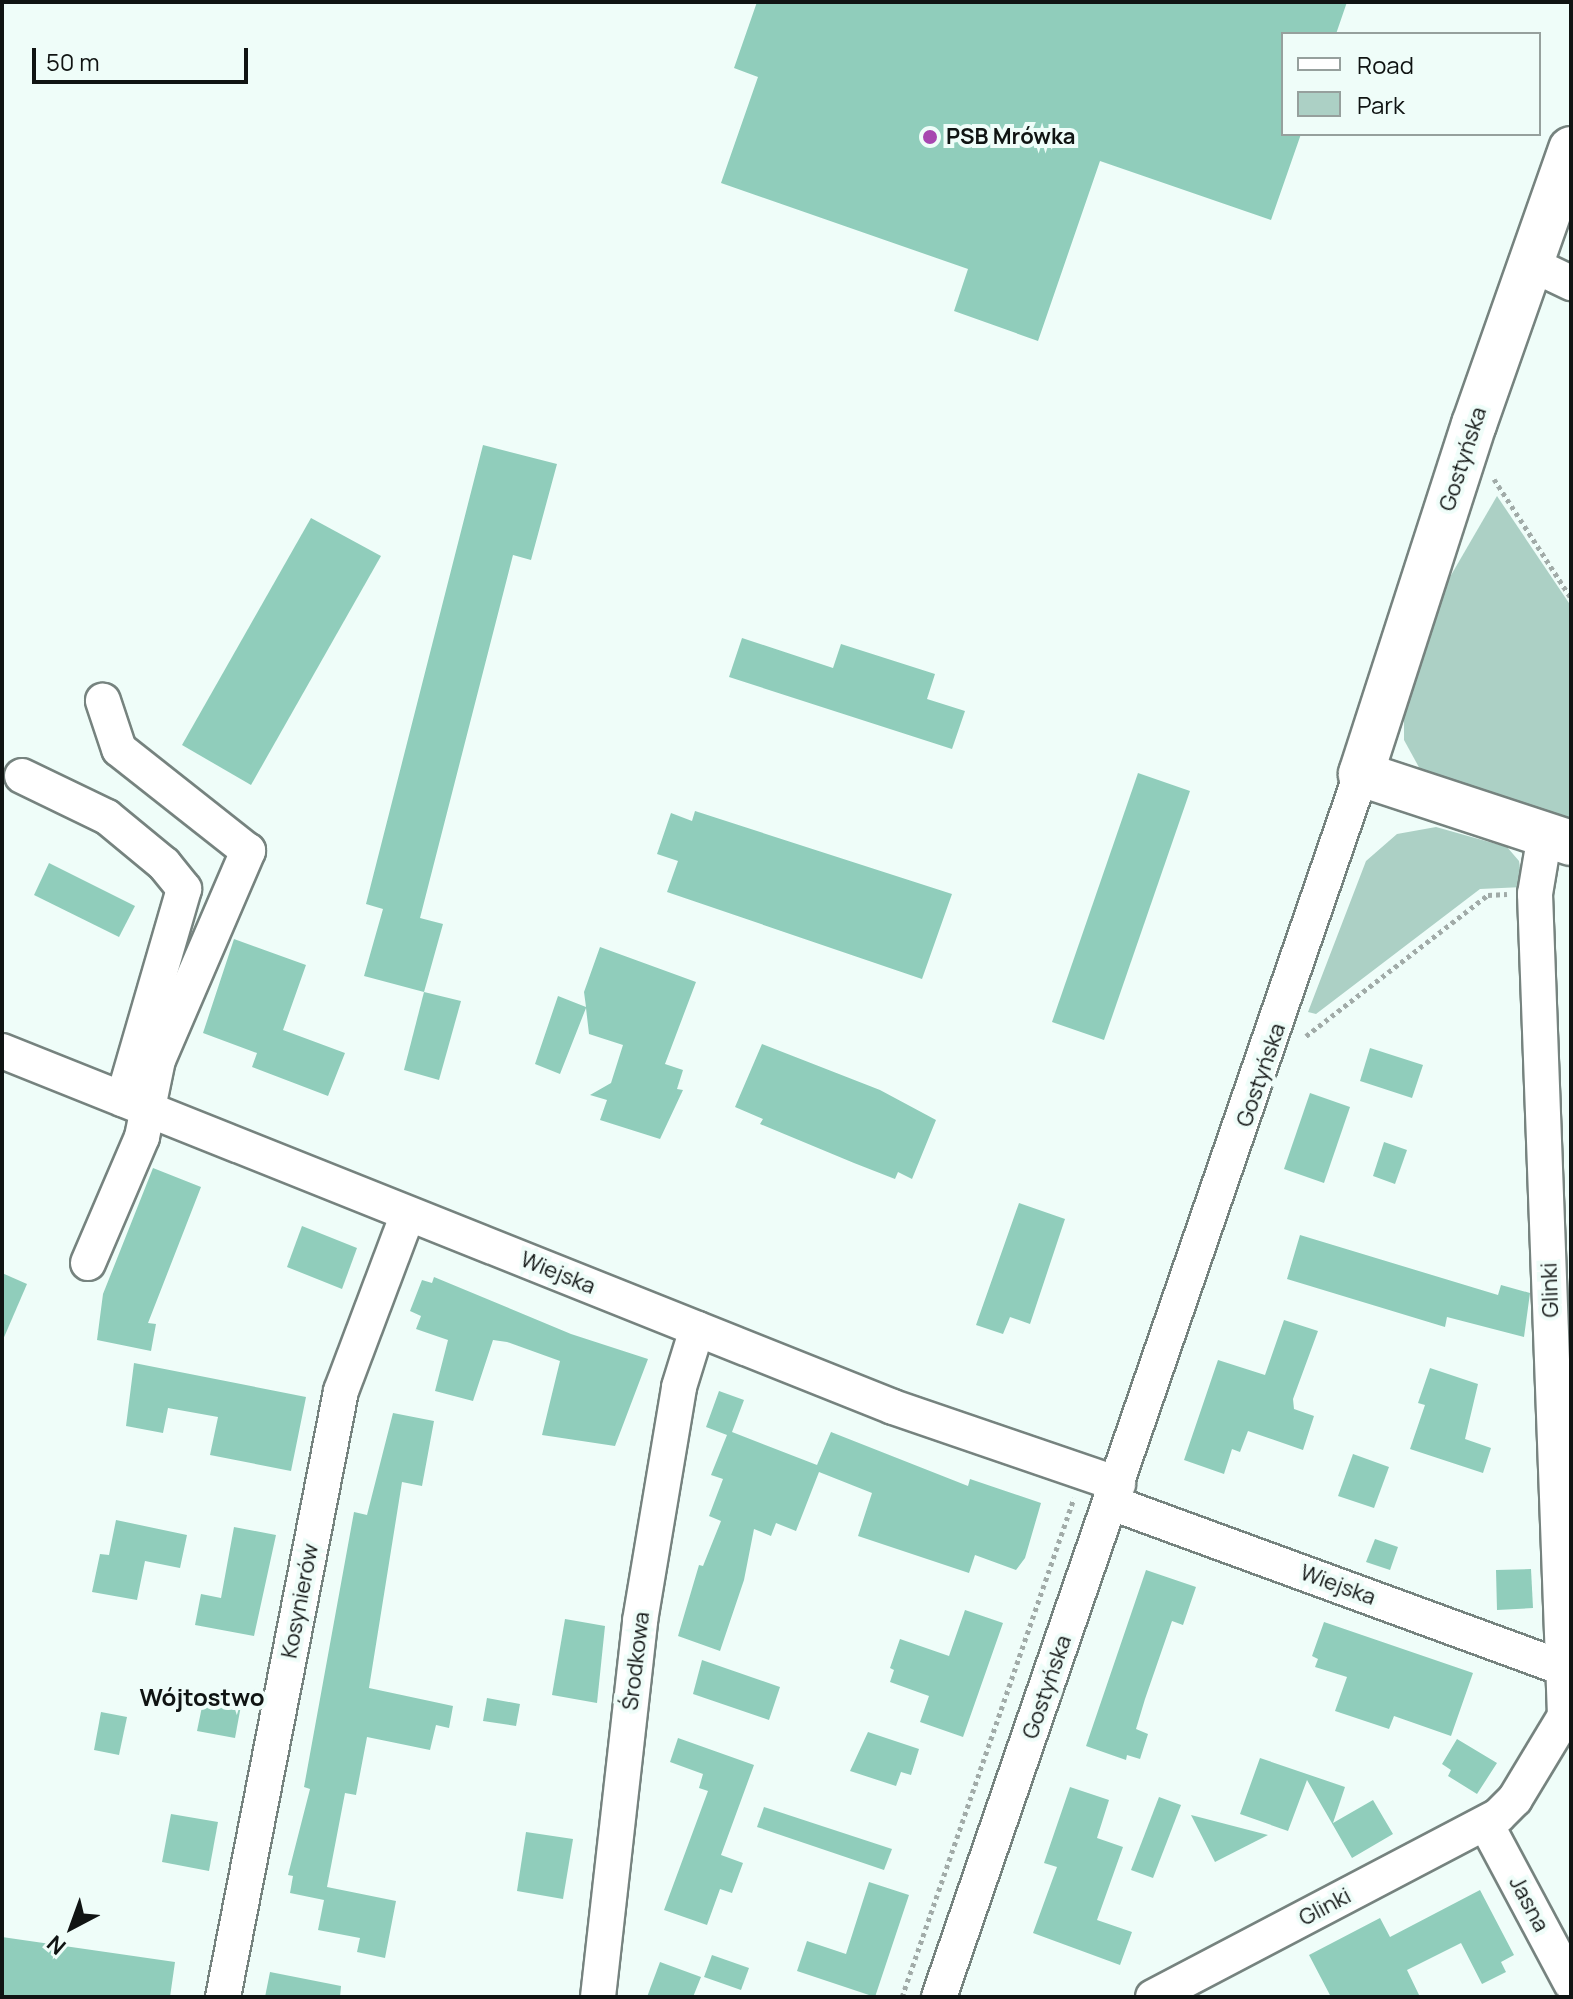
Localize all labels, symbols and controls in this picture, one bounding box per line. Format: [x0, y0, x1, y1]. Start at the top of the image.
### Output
scale bar [36, 32, 252, 82]
legend [1281, 32, 1541, 136]
text: 50 m [46, 45, 100, 78]
text: Road [1357, 48, 1414, 81]
text: Park [1357, 88, 1405, 121]
place label: PSB Mrówka [946, 124, 1075, 150]
marker: PSB Mrówka [921, 128, 939, 146]
street label: Gostyńska [1434, 404, 1492, 514]
street label: Gostyńska [1231, 1020, 1291, 1130]
street label: Wiejska [517, 1246, 599, 1300]
street label: Glinki [1536, 1262, 1564, 1318]
street label: Kosynierów [276, 1542, 324, 1660]
street label: Wiejska [1297, 1559, 1379, 1611]
street label: Środkowa [617, 1610, 655, 1712]
street label: Gostyńska [1017, 1632, 1077, 1742]
district label: Wójtostwo [140, 1683, 264, 1711]
street label: Jasna [1503, 1872, 1555, 1936]
street label: Glinki [1295, 1882, 1355, 1932]
north arrow [32, 1887, 112, 1967]
text: N [40, 1929, 72, 1962]

